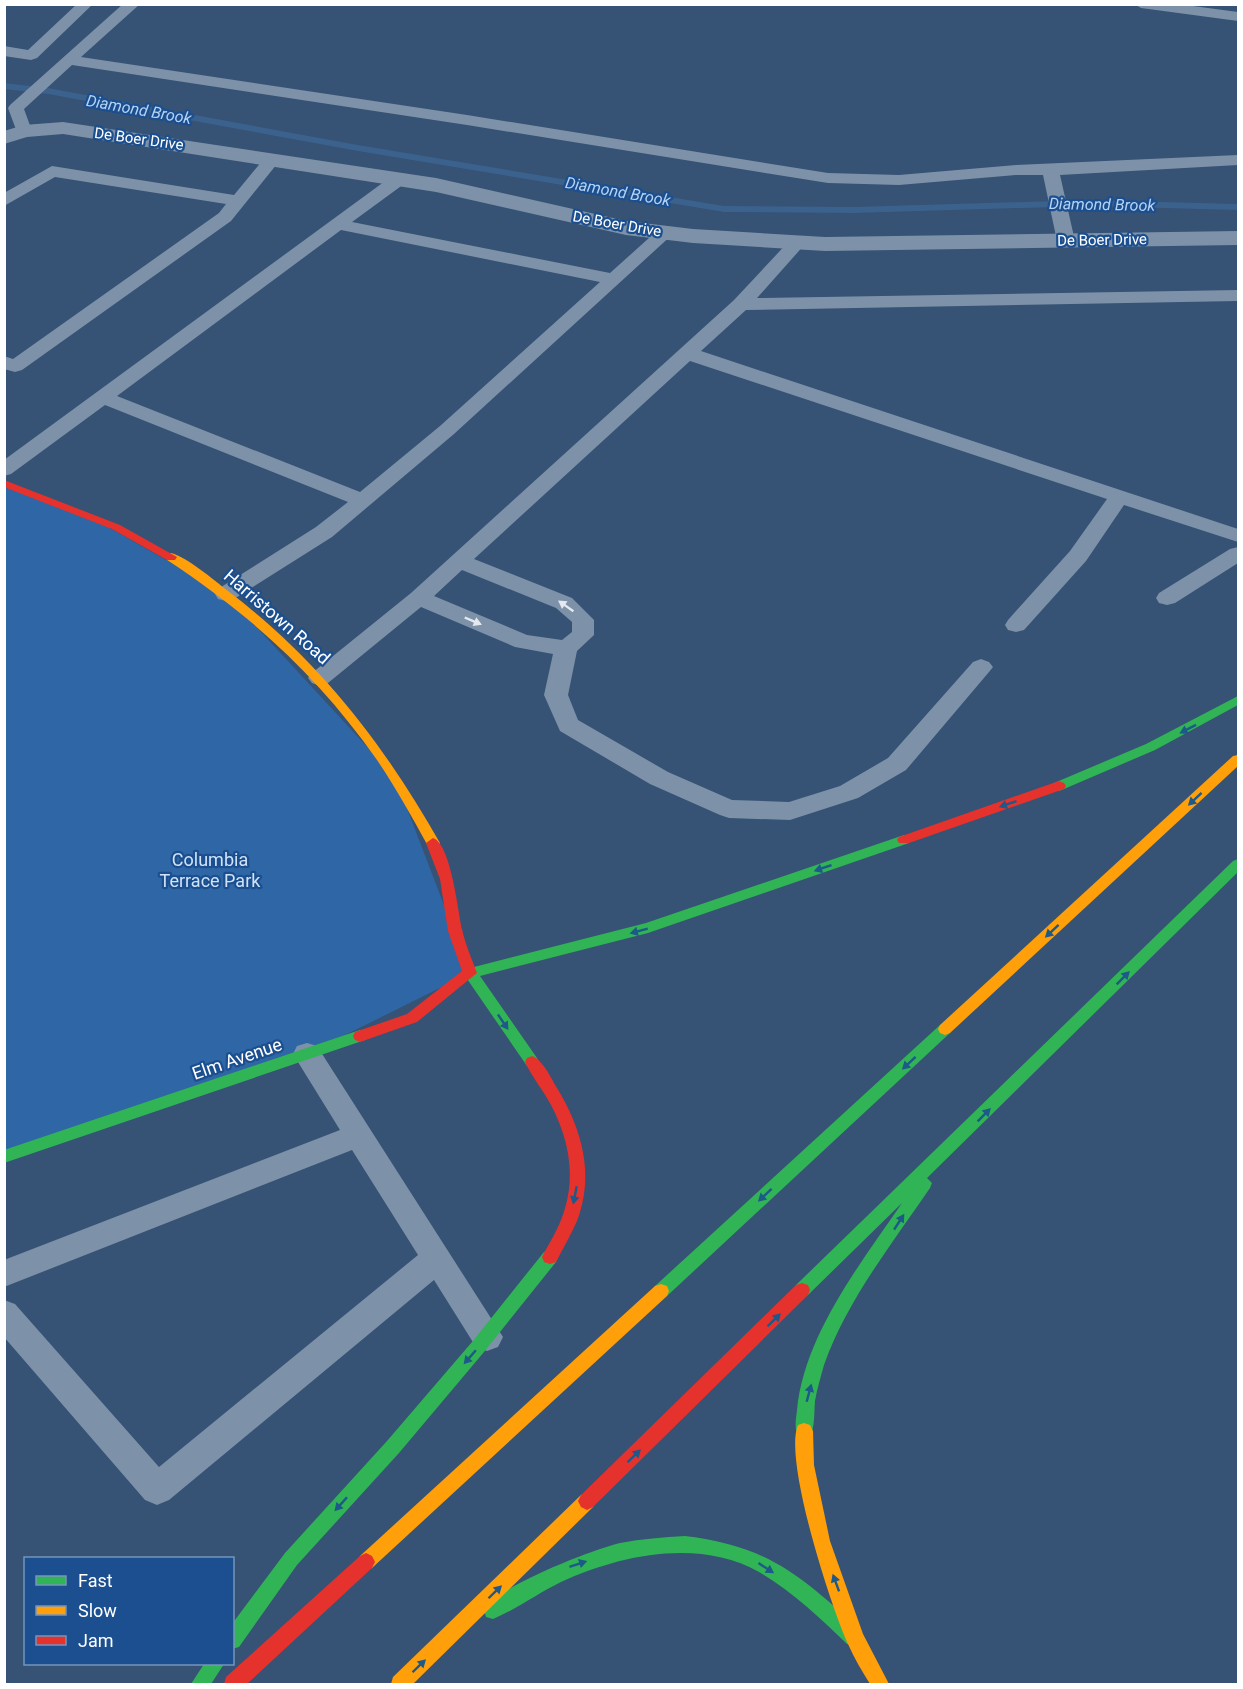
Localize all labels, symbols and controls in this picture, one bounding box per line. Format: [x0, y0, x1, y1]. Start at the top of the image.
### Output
water label: Diamond Brook [85, 91, 194, 128]
street label: De Boer Drive [93, 124, 185, 154]
water label: Diamond Brook [564, 173, 673, 210]
water label: Diamond Brook [1049, 194, 1157, 215]
street label: De Boer Drive [571, 207, 663, 241]
street label: De Boer Drive [1057, 230, 1147, 250]
street label: Harristown Road [220, 565, 335, 668]
one-way arrow [558, 600, 574, 612]
one-way arrow [464, 616, 482, 626]
one-way arrow [1179, 724, 1196, 734]
one-way arrow [1189, 791, 1203, 805]
one-way arrow [999, 799, 1017, 809]
park label: Columbia Terrace Park [160, 849, 261, 891]
one-way arrow [814, 863, 832, 873]
one-way arrow [1045, 924, 1060, 937]
one-way arrow [630, 926, 648, 936]
one-way arrow [1115, 971, 1130, 985]
one-way arrow [497, 1013, 509, 1029]
street label: Elm Avenue [189, 1033, 285, 1084]
one-way arrow [902, 1056, 917, 1069]
one-way arrow [976, 1108, 990, 1122]
one-way arrow [570, 1186, 579, 1205]
one-way arrow [758, 1188, 773, 1202]
one-way arrow [893, 1214, 904, 1230]
one-way arrow [766, 1313, 780, 1327]
one-way arrow [464, 1349, 477, 1364]
one-way arrow [804, 1384, 814, 1402]
one-way arrow [627, 1449, 642, 1463]
one-way arrow [335, 1496, 349, 1510]
legend [24, 1557, 234, 1665]
one-way arrow [569, 1559, 587, 1568]
one-way arrow [758, 1562, 774, 1573]
text: Fast [78, 1570, 113, 1591]
one-way arrow [830, 1574, 840, 1592]
one-way arrow [487, 1586, 501, 1600]
text: Slow [78, 1600, 117, 1621]
text: Jam [78, 1630, 114, 1651]
one-way arrow [412, 1659, 427, 1673]

